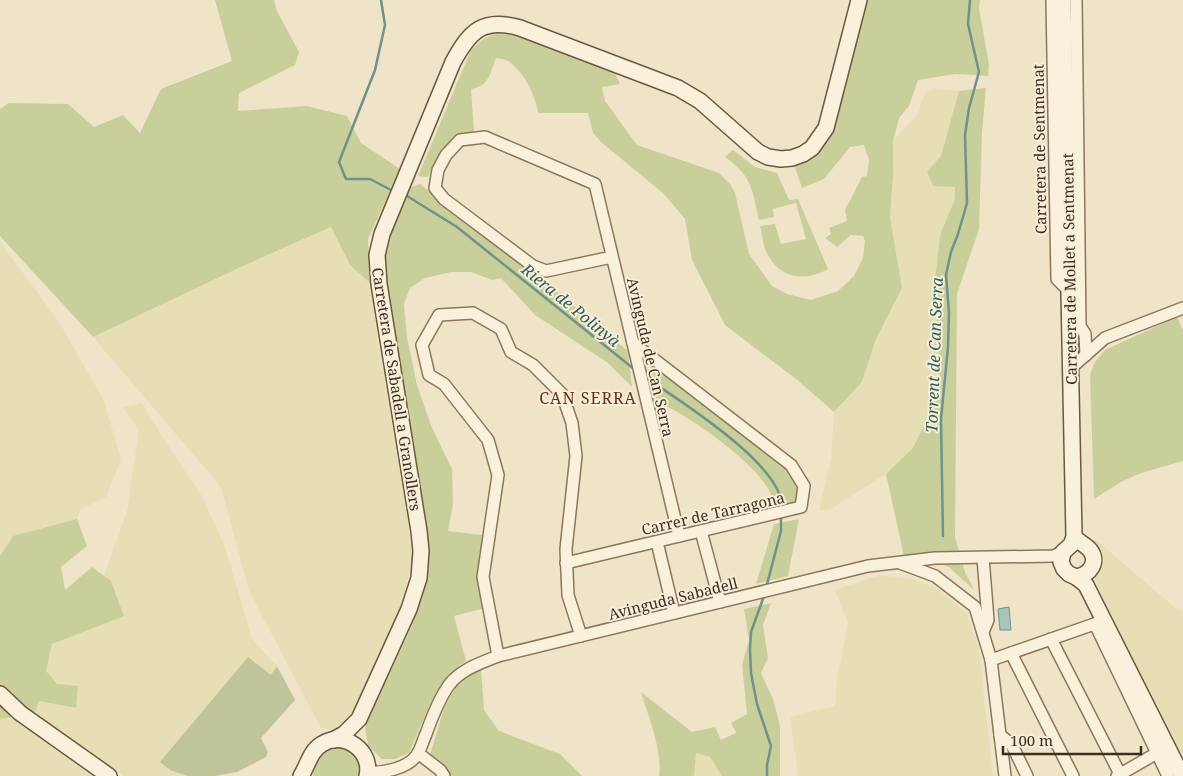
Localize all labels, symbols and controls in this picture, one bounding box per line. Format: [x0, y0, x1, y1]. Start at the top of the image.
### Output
street label: Carretera de Sentmenat [1028, 64, 1050, 234]
street label: Carretera de Mollet a Sentmenat [1057, 153, 1081, 385]
water label: Riera de Polinyà [516, 258, 626, 352]
street label: Carretera de Sabadell a Granollers [368, 266, 426, 512]
street label: Avinguda de Can Serra [623, 275, 679, 439]
water label: Torrent de Can Serra [920, 276, 948, 433]
district label: CAN SERRA [539, 387, 637, 409]
street label: Carrer de Tarragona [640, 487, 786, 539]
street label: Avinguda Sabadell [606, 572, 740, 624]
scale bar [1003, 724, 1140, 756]
text: 100 m [1010, 730, 1053, 750]

